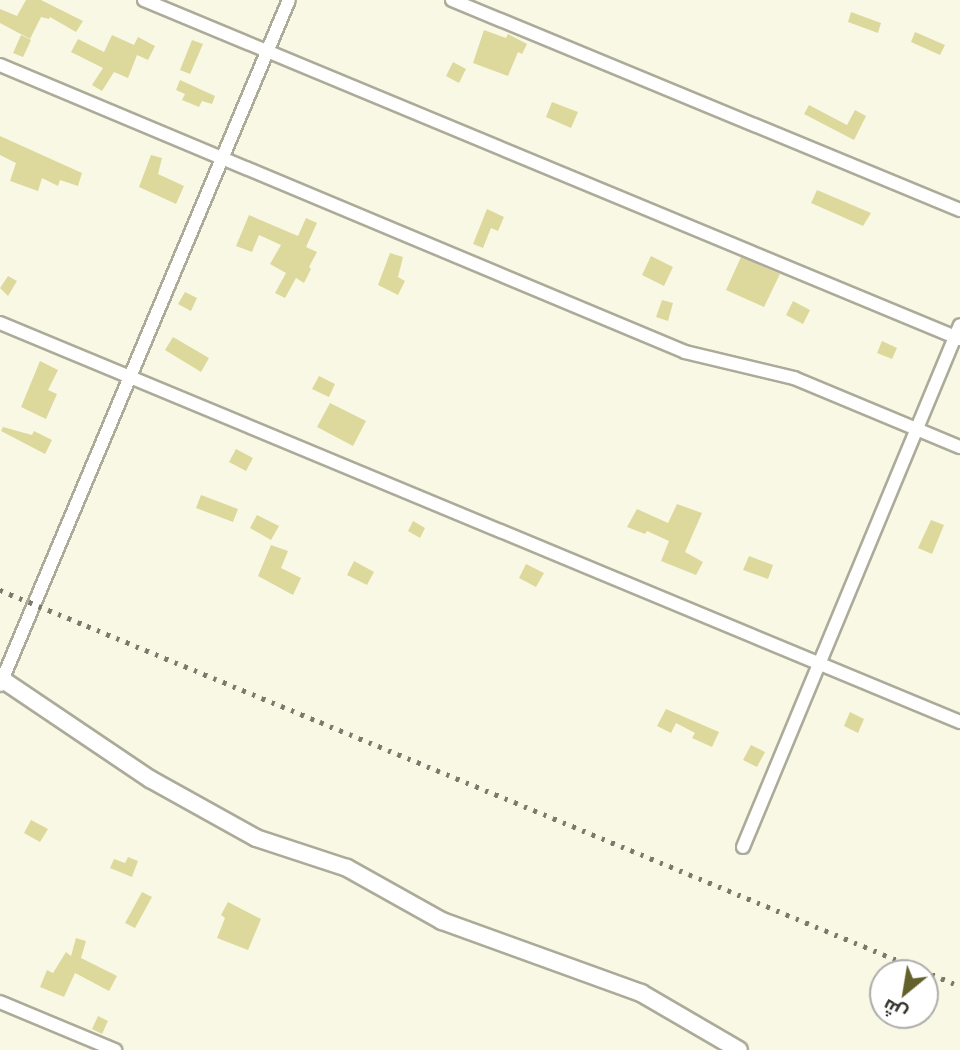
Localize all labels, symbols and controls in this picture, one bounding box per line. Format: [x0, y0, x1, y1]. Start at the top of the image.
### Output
north arrow [869, 959, 939, 1029]
text: ش [877, 993, 912, 1028]

